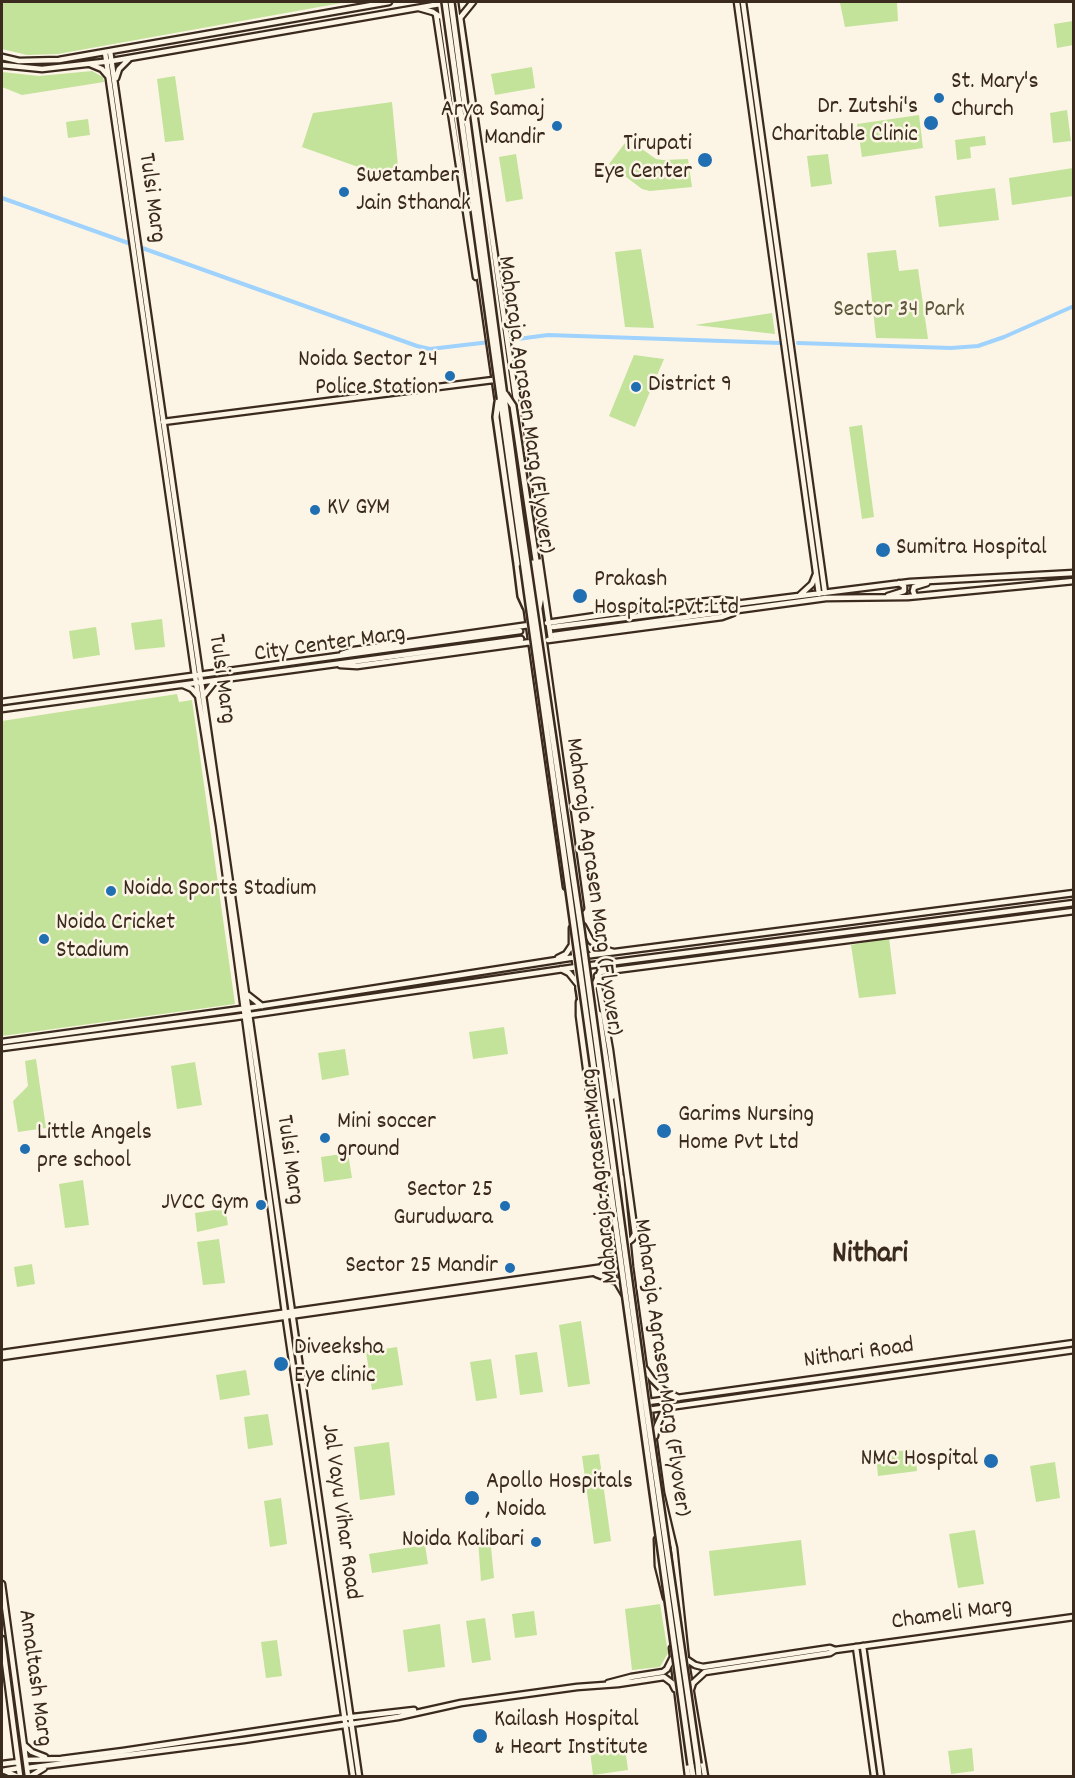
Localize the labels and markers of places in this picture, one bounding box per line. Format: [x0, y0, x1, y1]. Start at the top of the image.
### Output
place label: St. Mary's Church [951, 70, 1039, 126]
marker: St. Mary's Church [932, 91, 946, 105]
place label: Dr. Zutshi's Charitable Clinic [771, 95, 918, 151]
place label: Arya Samaj Mandir [441, 98, 545, 154]
marker: Dr. Zutshi's Charitable Clinic [922, 114, 940, 132]
marker: Arya Samaj Mandir [550, 119, 564, 133]
place label: Tirupati Eye Center [594, 132, 692, 188]
marker: Tirupati Eye Center [696, 151, 714, 169]
place label: Swetamber Jain Sthanak [356, 164, 471, 220]
marker: Swetamber Jain Sthanak [337, 185, 351, 199]
place label: Noida Sector 24 Police Station [298, 348, 438, 404]
marker: Noida Sector 24 Police Station [443, 369, 457, 383]
place label: District 9 [648, 373, 732, 401]
marker: District 9 [629, 380, 643, 394]
place label: KV GYM [327, 496, 390, 524]
marker: KV GYM [308, 503, 322, 517]
place label: Sumitra Hospital [896, 536, 1047, 564]
marker: Sumitra Hospital [874, 541, 892, 559]
place label: Prakash Hospital Pvt Ltd [594, 568, 739, 624]
marker: Prakash Hospital Pvt Ltd [571, 587, 589, 605]
place label: Noida Sports Stadium [123, 877, 317, 905]
marker: Noida Sports Stadium [104, 884, 118, 898]
place label: Noida Cricket Stadium [56, 911, 175, 967]
marker: Noida Cricket Stadium [37, 932, 51, 946]
place label: Garims Nursing Home Pvt Ltd [678, 1103, 814, 1159]
place label: Mini soccer ground [337, 1110, 436, 1166]
place label: Little Angels pre school [37, 1121, 152, 1177]
marker: Garims Nursing Home Pvt Ltd [655, 1122, 673, 1140]
marker: Mini soccer ground [318, 1131, 332, 1145]
marker: Little Angels pre school [18, 1142, 32, 1156]
place label: Sector 25 Gurudwara [393, 1178, 493, 1234]
place label: JVCC Gym [161, 1191, 249, 1219]
marker: JVCC Gym [254, 1198, 268, 1212]
marker: Sector 25 Gurudwara [498, 1199, 512, 1213]
place label: Sector 25 Mandir [345, 1254, 498, 1282]
marker: Sector 25 Mandir [503, 1261, 517, 1275]
place label: Diveeksha Eye clinic [294, 1336, 384, 1392]
marker: Diveeksha Eye clinic [272, 1355, 290, 1373]
place label: NMC Hospital [860, 1447, 978, 1475]
marker: NMC Hospital [982, 1452, 1000, 1470]
place label: Apollo Hospitals , Noida [486, 1470, 633, 1526]
marker: Apollo Hospitals , Noida [463, 1489, 481, 1507]
place label: Noida Kalibari [402, 1528, 524, 1556]
marker: Noida Kalibari [529, 1535, 543, 1549]
place label: Kailash Hospital & Heart Institute [494, 1708, 648, 1764]
marker: Kailash Hospital & Heart Institute [471, 1727, 489, 1745]

